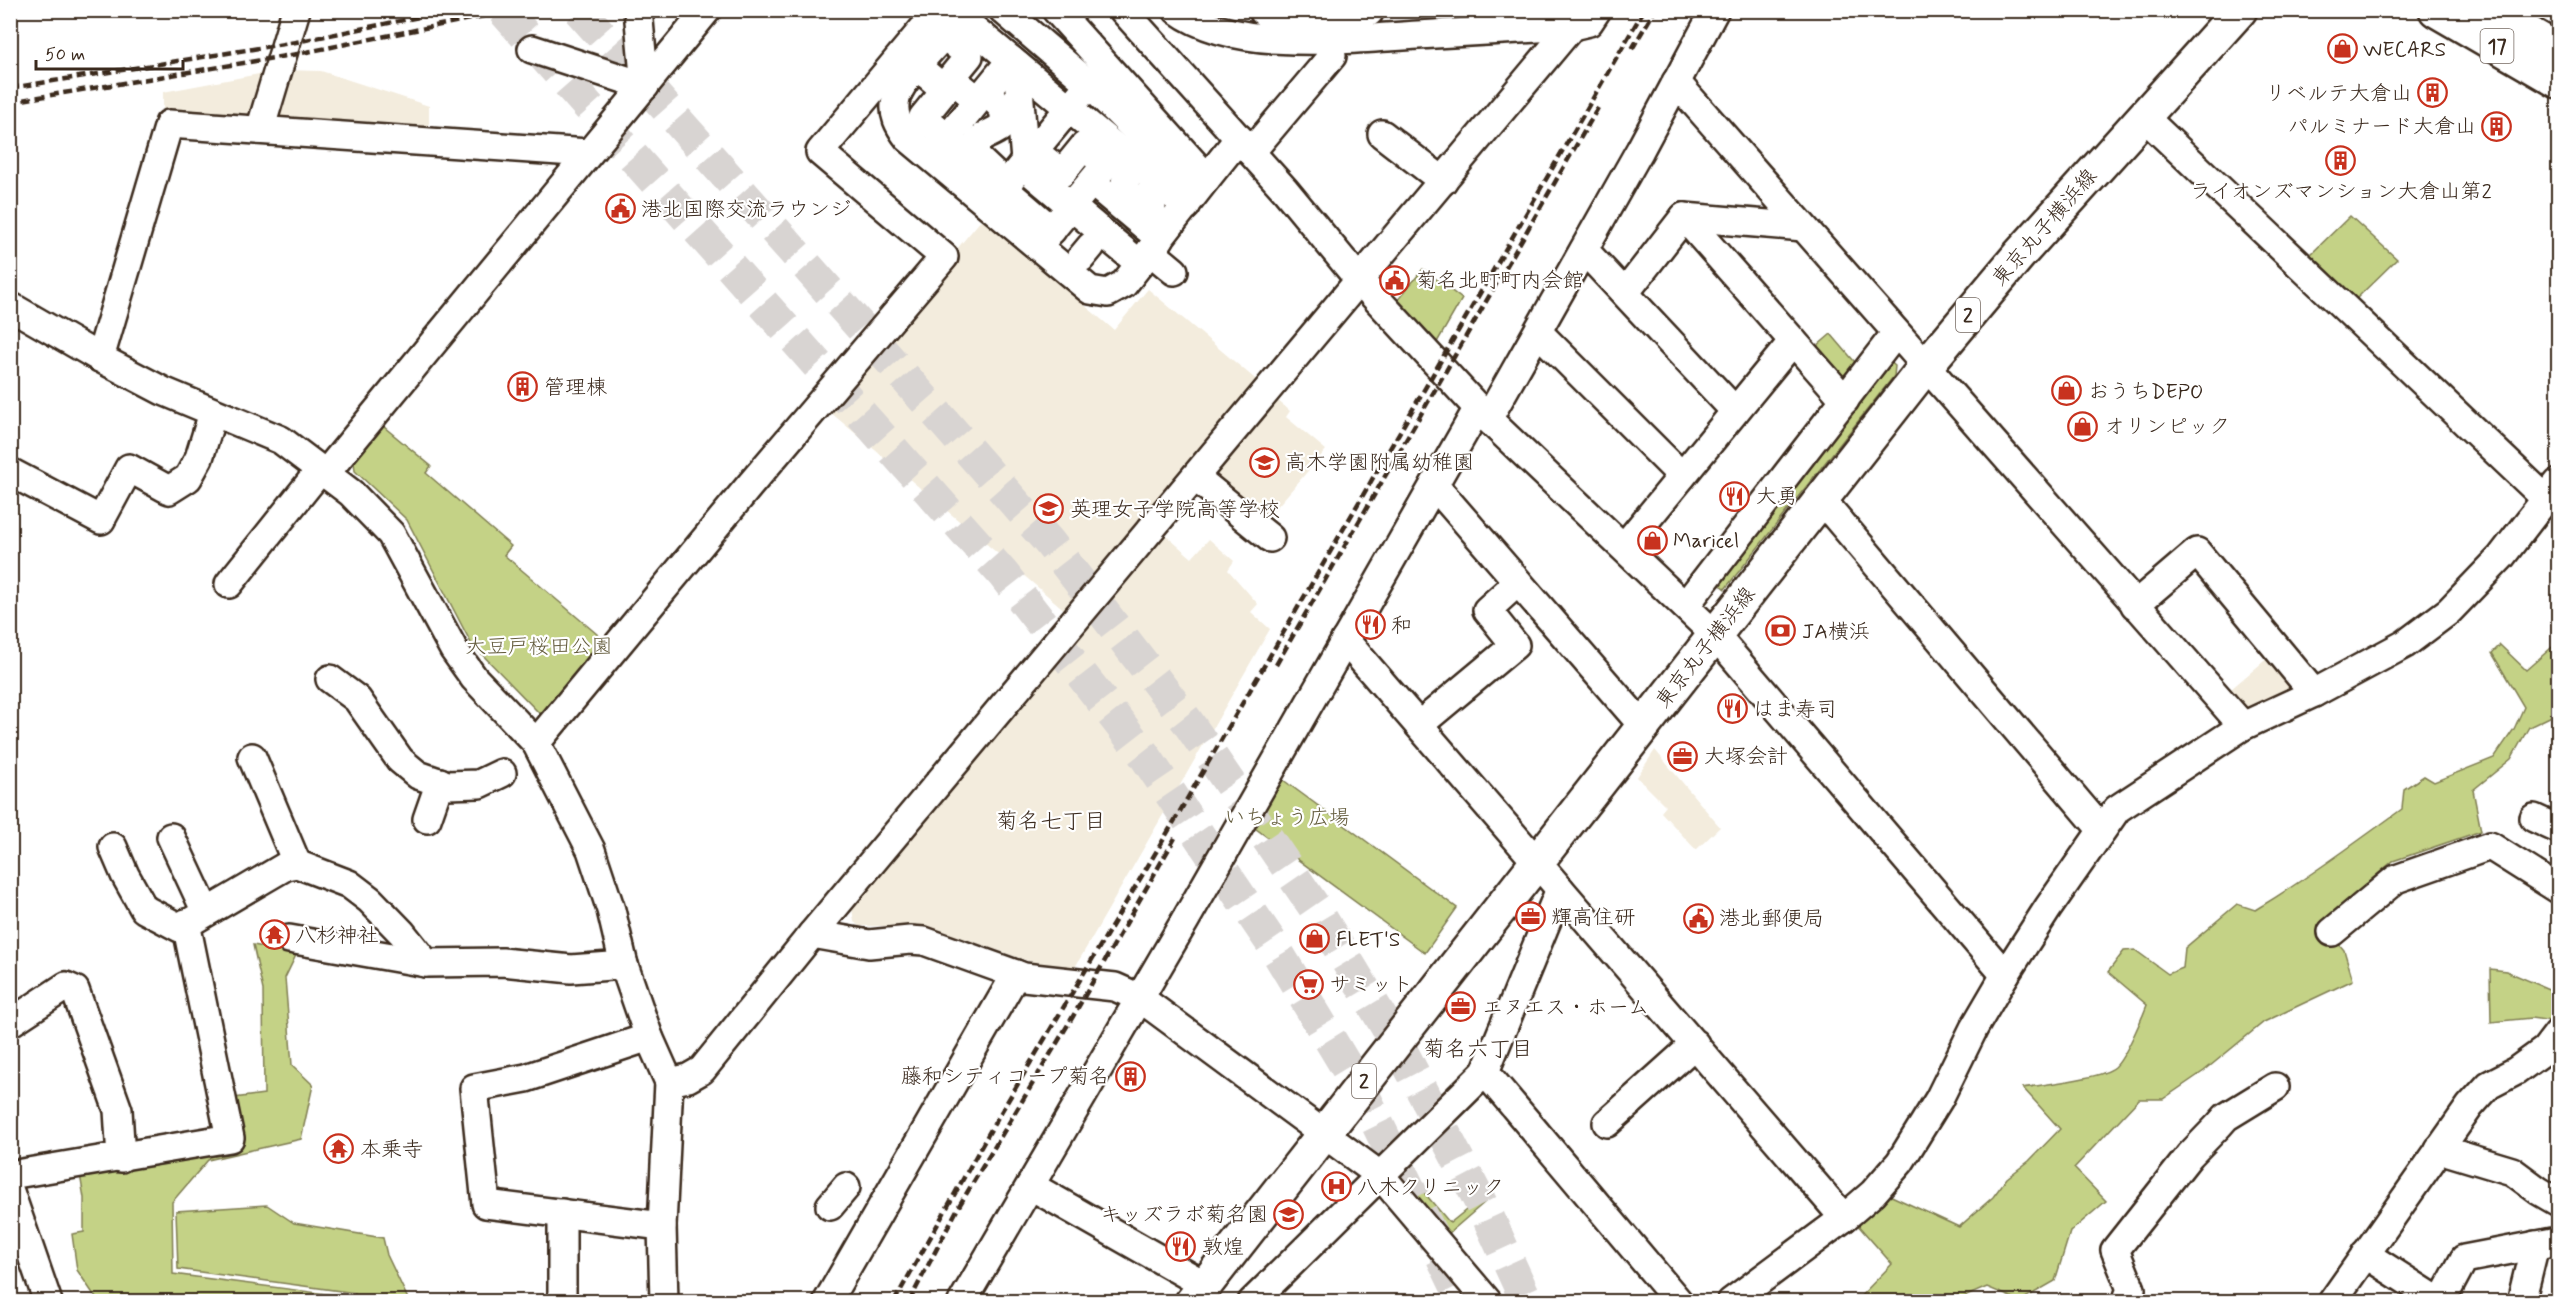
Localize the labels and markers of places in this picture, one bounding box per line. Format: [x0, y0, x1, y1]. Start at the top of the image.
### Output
shop icon: WECARS [2326, 33, 2358, 65]
place label: WECARS [2363, 36, 2446, 64]
building icon: リベルテ大倉山 [2417, 77, 2449, 109]
place label: リベルテ大倉山 [2265, 80, 2412, 108]
building icon: パルミナード大倉山 [2481, 110, 2513, 142]
place label: パルミナード大倉山 [2287, 113, 2476, 141]
building icon: ライオンズマンション大倉山第2 [2325, 144, 2357, 176]
place label: ライオンズマンション大倉山第2 [2190, 178, 2492, 206]
public building icon: 港北国際交流ラウンジ [604, 193, 636, 225]
place label: 港北国際交流ラウンジ [641, 196, 851, 224]
public building icon: 菊名北町町内会館 [1379, 264, 1411, 296]
place label: 菊名北町町内会館 [1416, 267, 1584, 295]
building icon: 管理棟 [507, 371, 539, 403]
place label: 管理棟 [544, 374, 607, 402]
shop icon: おうちDEPO [2051, 375, 2083, 407]
place label: おうちDEPO [2088, 378, 2204, 406]
shop icon: オリンピック [2067, 410, 2099, 442]
place label: オリンピック [2104, 413, 2230, 441]
school or university icon: 高木学園附属幼稚園 [1248, 446, 1280, 478]
place label: 高木学園附属幼稚園 [1285, 449, 1474, 477]
restaurant icon: 大勇 [1719, 480, 1751, 512]
place label: 大勇 [1756, 483, 1798, 511]
school or university icon: 英理女子学院高等学校 [1033, 493, 1065, 525]
place label: 英理女子学院高等学校 [1070, 496, 1280, 524]
shop icon: Maricel [1636, 524, 1668, 556]
place label: Maricel [1673, 527, 1739, 555]
restaurant icon: 和 [1354, 609, 1386, 641]
place label: 和 [1391, 612, 1412, 640]
bank icon: JA横浜 [1765, 615, 1797, 647]
place label: JA横浜 [1802, 618, 1870, 646]
restaurant icon: はま寿司 [1716, 693, 1748, 725]
place label: はま寿司 [1753, 696, 1837, 724]
office icon: 大塚会計 [1667, 740, 1699, 772]
place label: 大塚会計 [1704, 743, 1788, 771]
office icon: 輝高住研 [1514, 901, 1546, 933]
public building icon: 港北郵便局 [1682, 902, 1714, 934]
place label: 輝高住研 [1551, 904, 1635, 932]
place label: 港北郵便局 [1719, 905, 1824, 933]
temple icon: 八杉神社 [258, 919, 290, 951]
place label: 八杉神社 [295, 922, 379, 950]
shop icon: FLET'S [1299, 923, 1331, 955]
place label: FLET'S [1336, 926, 1400, 954]
supermarket icon: サミット [1292, 968, 1324, 1000]
place label: サミット [1329, 971, 1413, 999]
office icon: エヌエス・ホーム [1445, 991, 1477, 1023]
place label: エヌエス・ホーム [1482, 994, 1649, 1022]
building icon: 藤和シティコープ菊名 [1115, 1060, 1147, 1092]
place label: 藤和シティコープ菊名 [901, 1063, 1110, 1091]
temple icon: 本乗寺 [323, 1133, 355, 1165]
place label: 本乗寺 [360, 1136, 423, 1164]
hospital icon: 八木クリニック [1320, 1171, 1352, 1203]
place label: 八木クリニック [1357, 1174, 1504, 1202]
school or university icon: キッズラボ菊名園 [1273, 1198, 1305, 1230]
place label: キッズラボ菊名園 [1100, 1201, 1268, 1229]
restaurant icon: 敦煌 [1165, 1231, 1197, 1263]
place label: 敦煌 [1202, 1234, 1244, 1262]

